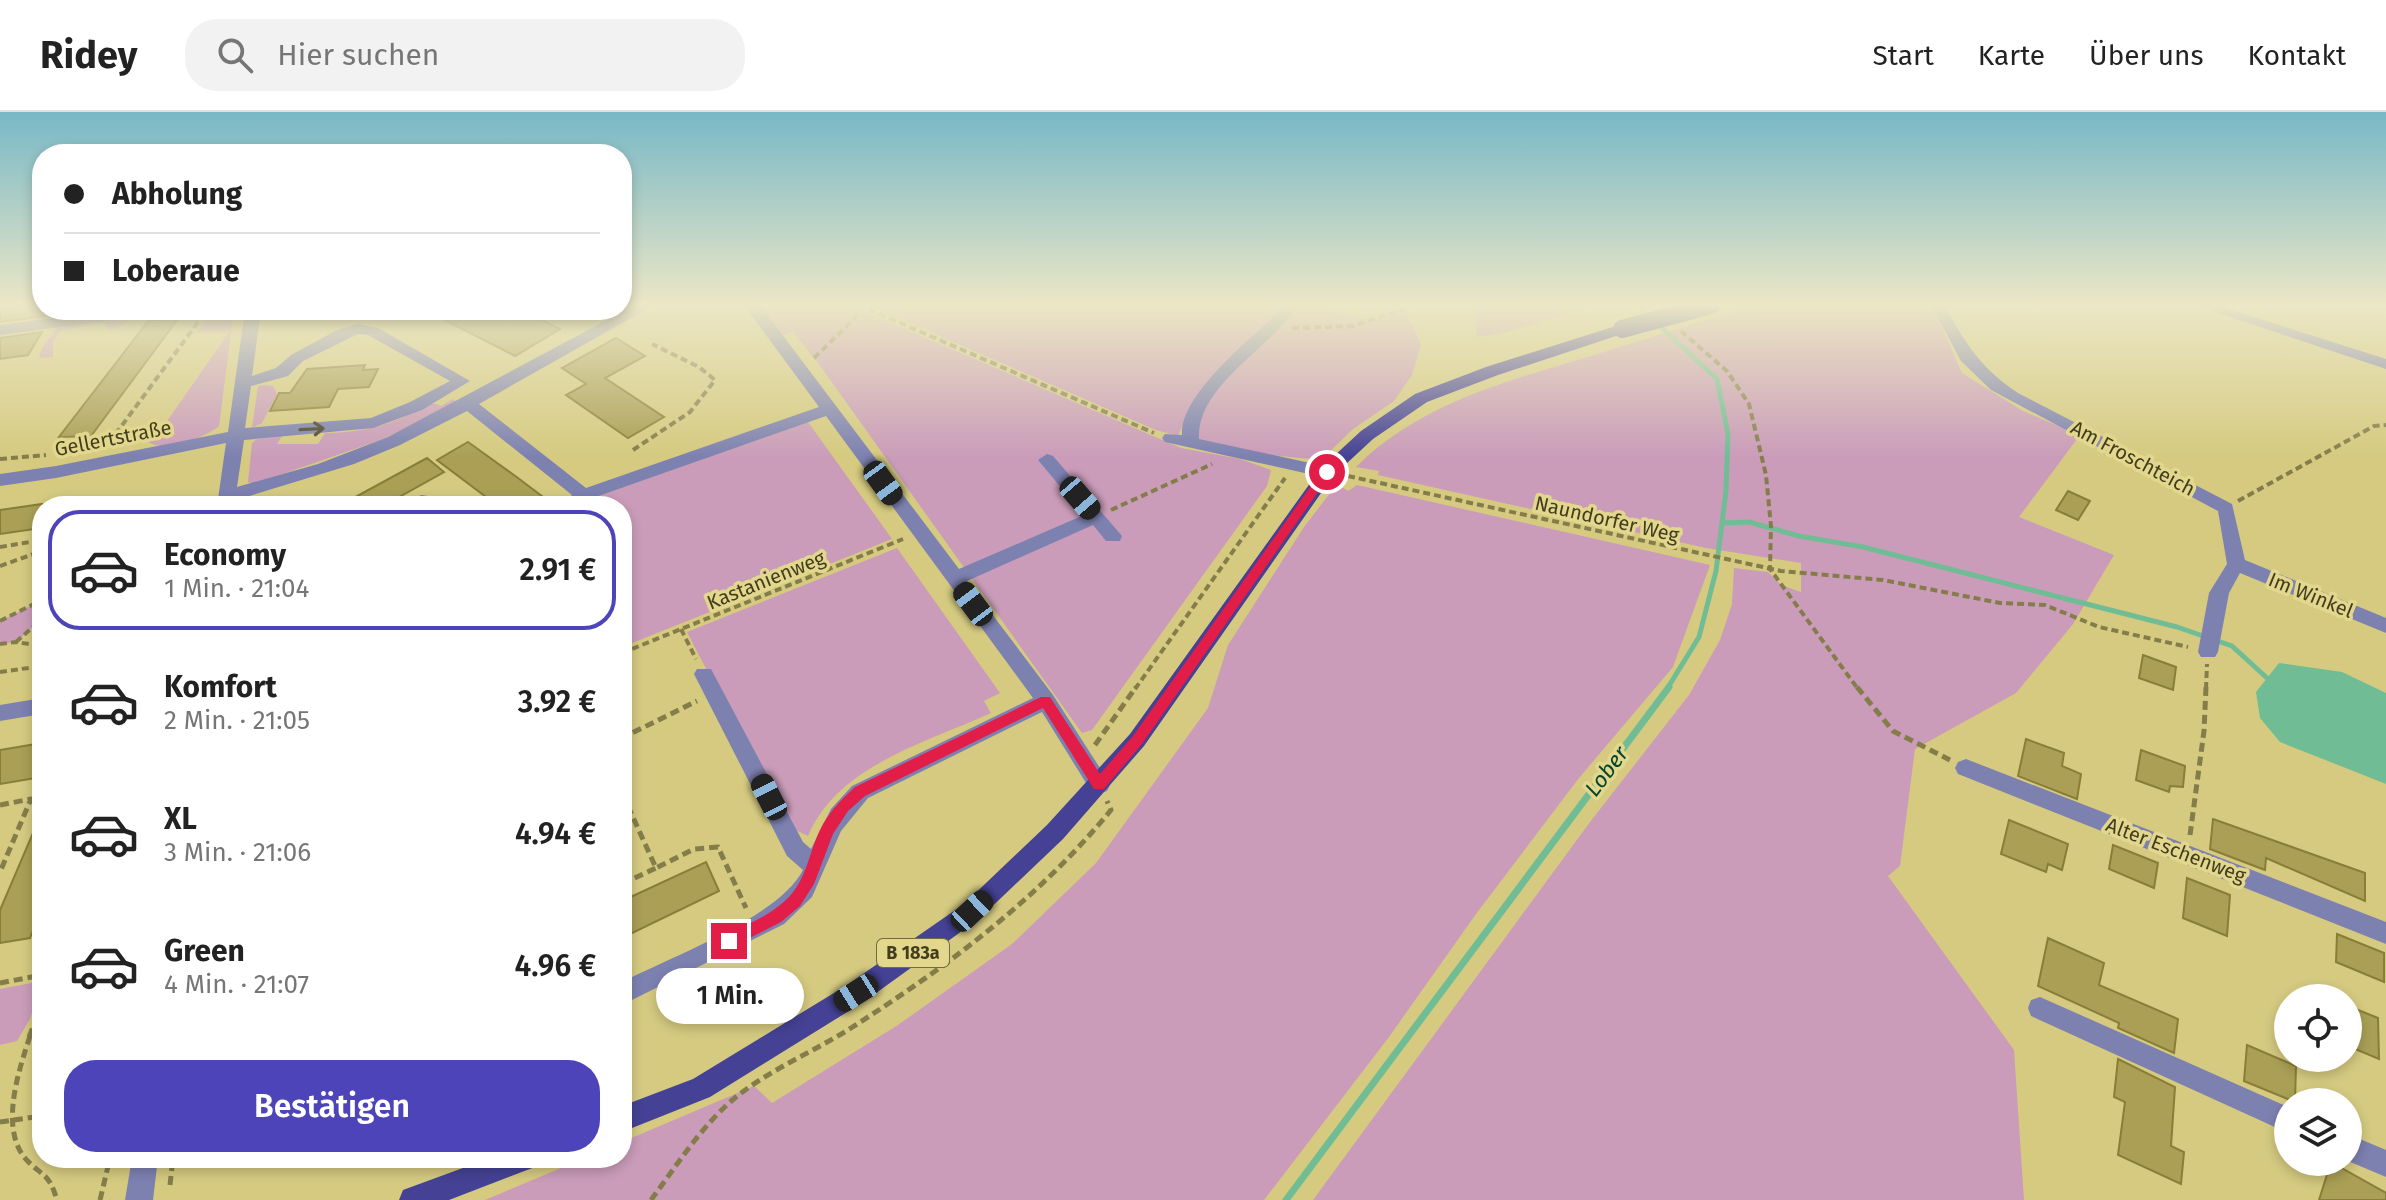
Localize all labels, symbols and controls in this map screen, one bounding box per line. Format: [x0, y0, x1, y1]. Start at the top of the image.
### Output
search box [185, 19, 745, 91]
text: Ridey [40, 32, 137, 78]
icon: search [213, 33, 257, 77]
text: Hier suchen [277, 37, 439, 73]
text: Start [1872, 39, 1934, 72]
text: Karte [1978, 39, 2045, 72]
text: Über uns [2089, 39, 2204, 72]
text: Kontakt [2248, 39, 2346, 72]
text: Abholung [112, 176, 242, 212]
text: Loberaue [112, 253, 240, 289]
street label: Gellertstraße [53, 415, 173, 461]
street label: Am Froschteich [2067, 415, 2199, 501]
one-way arrow [298, 421, 325, 436]
route start [1309, 454, 1345, 490]
car [859, 457, 907, 509]
car [1055, 472, 1105, 524]
street label: Naundorfer Weg [1533, 491, 1682, 547]
icon: car [68, 534, 140, 606]
text: Economy [164, 537, 286, 573]
street label: Kastanienweg [703, 545, 829, 615]
text: 2.91 € [520, 552, 596, 588]
street label: Im Winkel [2265, 567, 2357, 623]
text: 1 Min. · 21:04 [164, 573, 309, 604]
car [949, 578, 997, 630]
icon: car [68, 666, 140, 738]
text: Komfort [164, 669, 277, 705]
text: 3.92 € [518, 684, 596, 720]
text: 2 Min. · 21:05 [164, 705, 310, 736]
water label: Lober [1579, 741, 1634, 802]
car [747, 770, 791, 824]
icon: car [68, 798, 140, 870]
text: XL [164, 801, 197, 837]
street label: Alter Eschenweg [2103, 812, 2250, 888]
text: 4.94 € [515, 816, 596, 852]
text: 3 Min. · 21:06 [164, 837, 311, 868]
car [946, 886, 998, 936]
route end [711, 923, 747, 959]
icon: car [68, 930, 140, 1002]
text: Green [164, 933, 245, 969]
road number: B 183a [877, 939, 949, 967]
text: 4.96 € [515, 948, 596, 984]
text: 4 Min. · 21:07 [164, 969, 309, 1000]
callout: 1 Min. [655, 969, 803, 1025]
car [829, 970, 883, 1016]
text: 1 Min. [696, 980, 764, 1011]
map controls [2274, 984, 2362, 1176]
button: locate [2274, 984, 2362, 1072]
button: Bestätigen [64, 1060, 600, 1152]
button: layers [2274, 1088, 2362, 1176]

